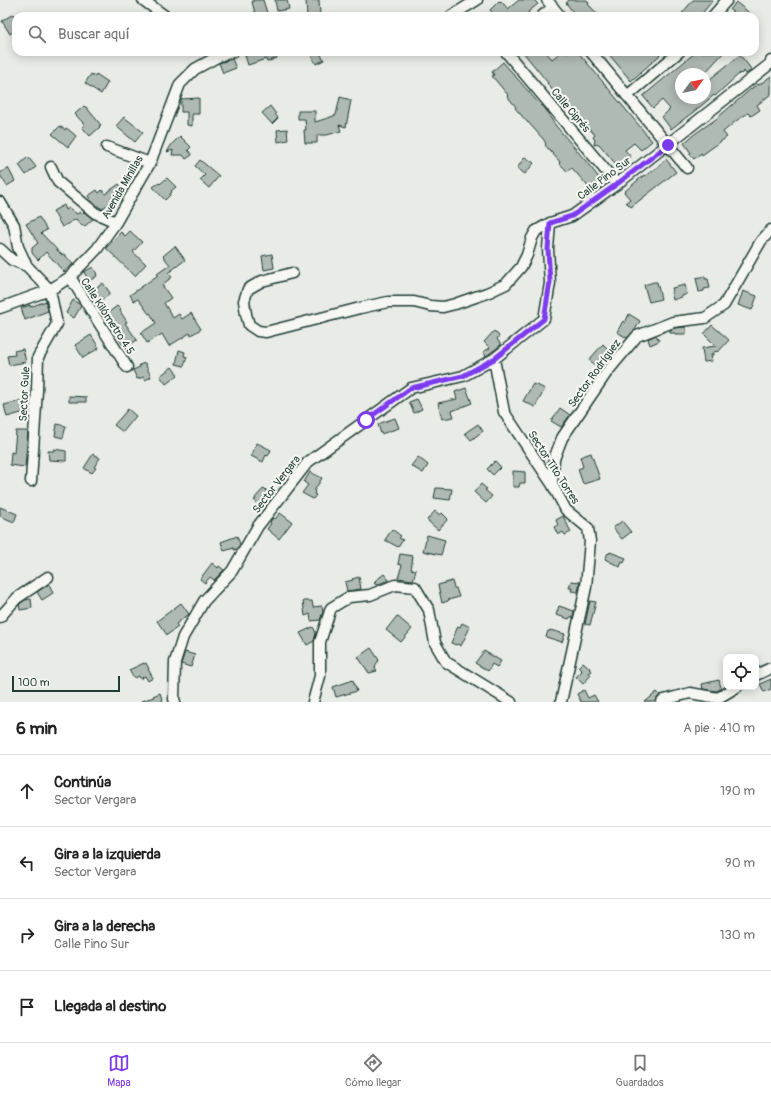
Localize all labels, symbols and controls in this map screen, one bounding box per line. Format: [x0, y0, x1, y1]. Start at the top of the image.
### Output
search box [12, 12, 759, 56]
icon: search [26, 23, 48, 45]
text: Buscar aquí [58, 25, 130, 44]
north arrow [675, 68, 711, 104]
street label: Calle Ciprés [548, 86, 593, 135]
route end [659, 136, 677, 154]
street label: Avenida Minillas [99, 153, 146, 221]
street label: Calle Pino Sur [575, 154, 634, 203]
street label: Calle Kilómetro 4.5 [78, 276, 137, 357]
street label: Sector Rodríguez [565, 336, 624, 410]
street label: Sector Gule [17, 366, 32, 422]
route start [357, 411, 375, 429]
street label: Sector Tito Torres [525, 428, 582, 506]
street label: Sector Vergara [250, 453, 303, 516]
map controls [723, 654, 759, 690]
button: locate [723, 654, 759, 690]
scale bar [12, 674, 120, 693]
text: 100 m [18, 676, 49, 689]
text: 6 min [16, 718, 57, 739]
text: A pie · 410 m [683, 720, 755, 736]
text: Continúa [54, 773, 111, 792]
icon: ahead [16, 780, 38, 802]
text: 190 m [720, 783, 755, 799]
text: Sector Vergara [54, 792, 136, 808]
text: Gira a la izquierda [54, 845, 161, 864]
icon: left [16, 852, 38, 874]
text: 90 m [725, 855, 755, 871]
text: Sector Vergara [54, 864, 136, 880]
text: Gira a la derecha [54, 917, 155, 936]
icon: right [16, 924, 38, 946]
text: 130 m [719, 927, 755, 943]
text: Calle Pino Sur [54, 936, 129, 952]
icon: arrive [16, 996, 38, 1018]
text: Llegada al destino [54, 997, 166, 1016]
tab: Mapa [107, 1052, 131, 1089]
tab: Cómo llegar [345, 1052, 401, 1089]
tab: Guardados [616, 1052, 664, 1089]

